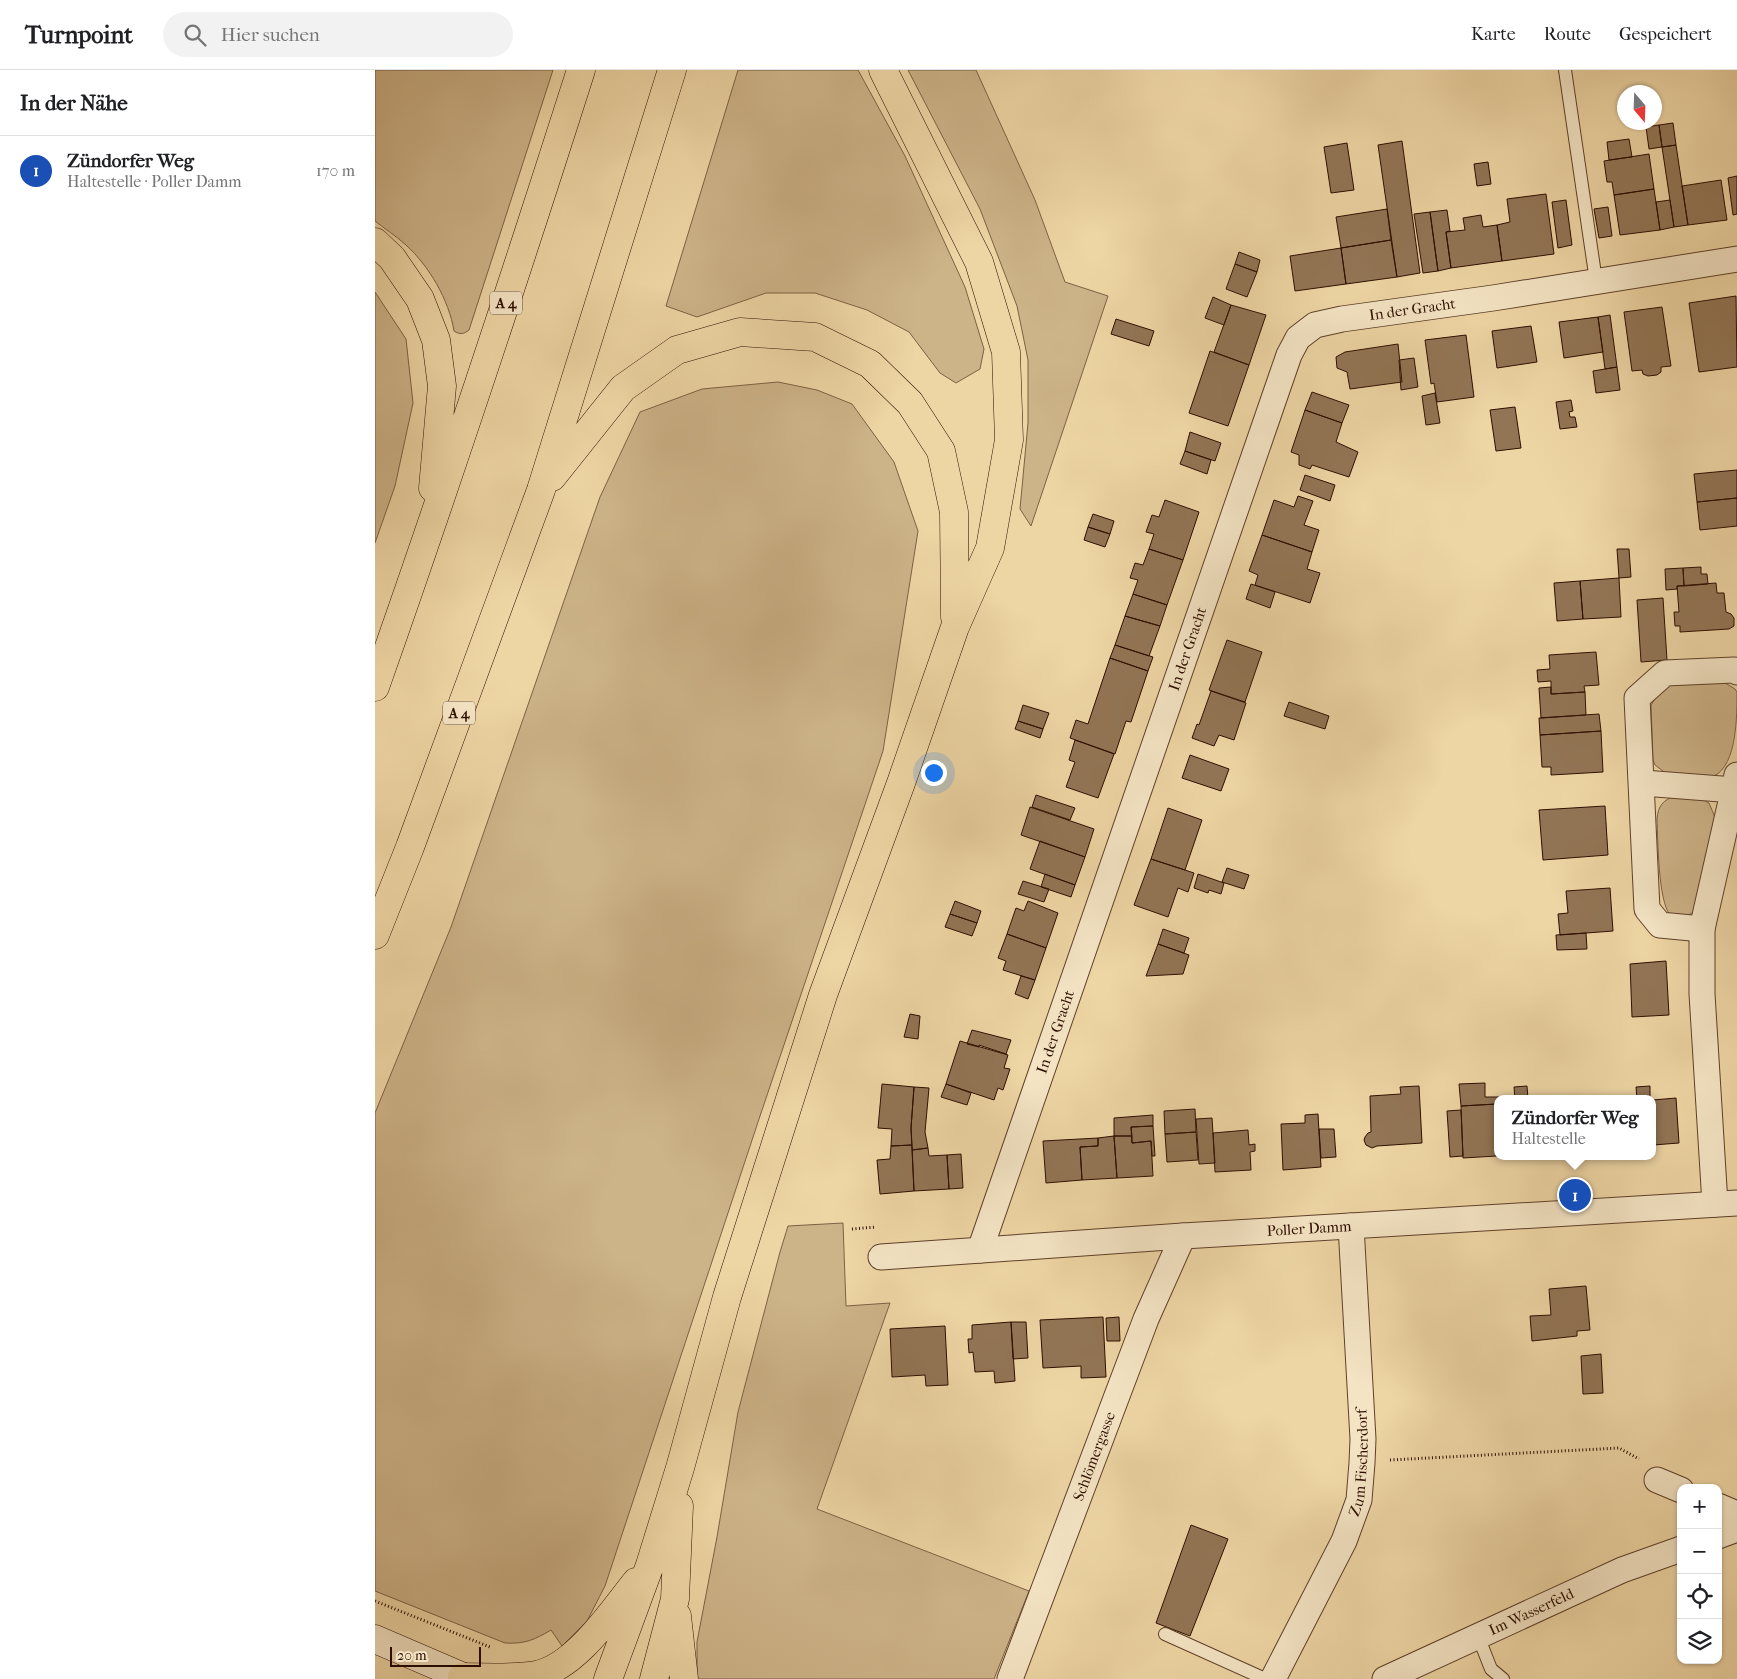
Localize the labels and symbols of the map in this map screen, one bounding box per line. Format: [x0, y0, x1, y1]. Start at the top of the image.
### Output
north arrow [1617, 85, 1662, 130]
road number: A 4 [490, 292, 522, 314]
street label: In der Gracht [1368, 294, 1457, 324]
street label: In der Gracht [1165, 604, 1210, 693]
road number: A 4 [443, 702, 475, 724]
your location [921, 760, 947, 786]
street label: In der Gracht [1033, 987, 1078, 1076]
pin: 1 [1559, 1176, 1591, 1214]
street label: Poller Damm [1266, 1217, 1352, 1240]
street label: Zum Fischerdorf [1345, 1406, 1372, 1519]
street label: Schlömergasse [1069, 1409, 1119, 1503]
street label: Im Wasserfeld [1486, 1584, 1577, 1639]
scale bar [390, 1644, 481, 1667]

